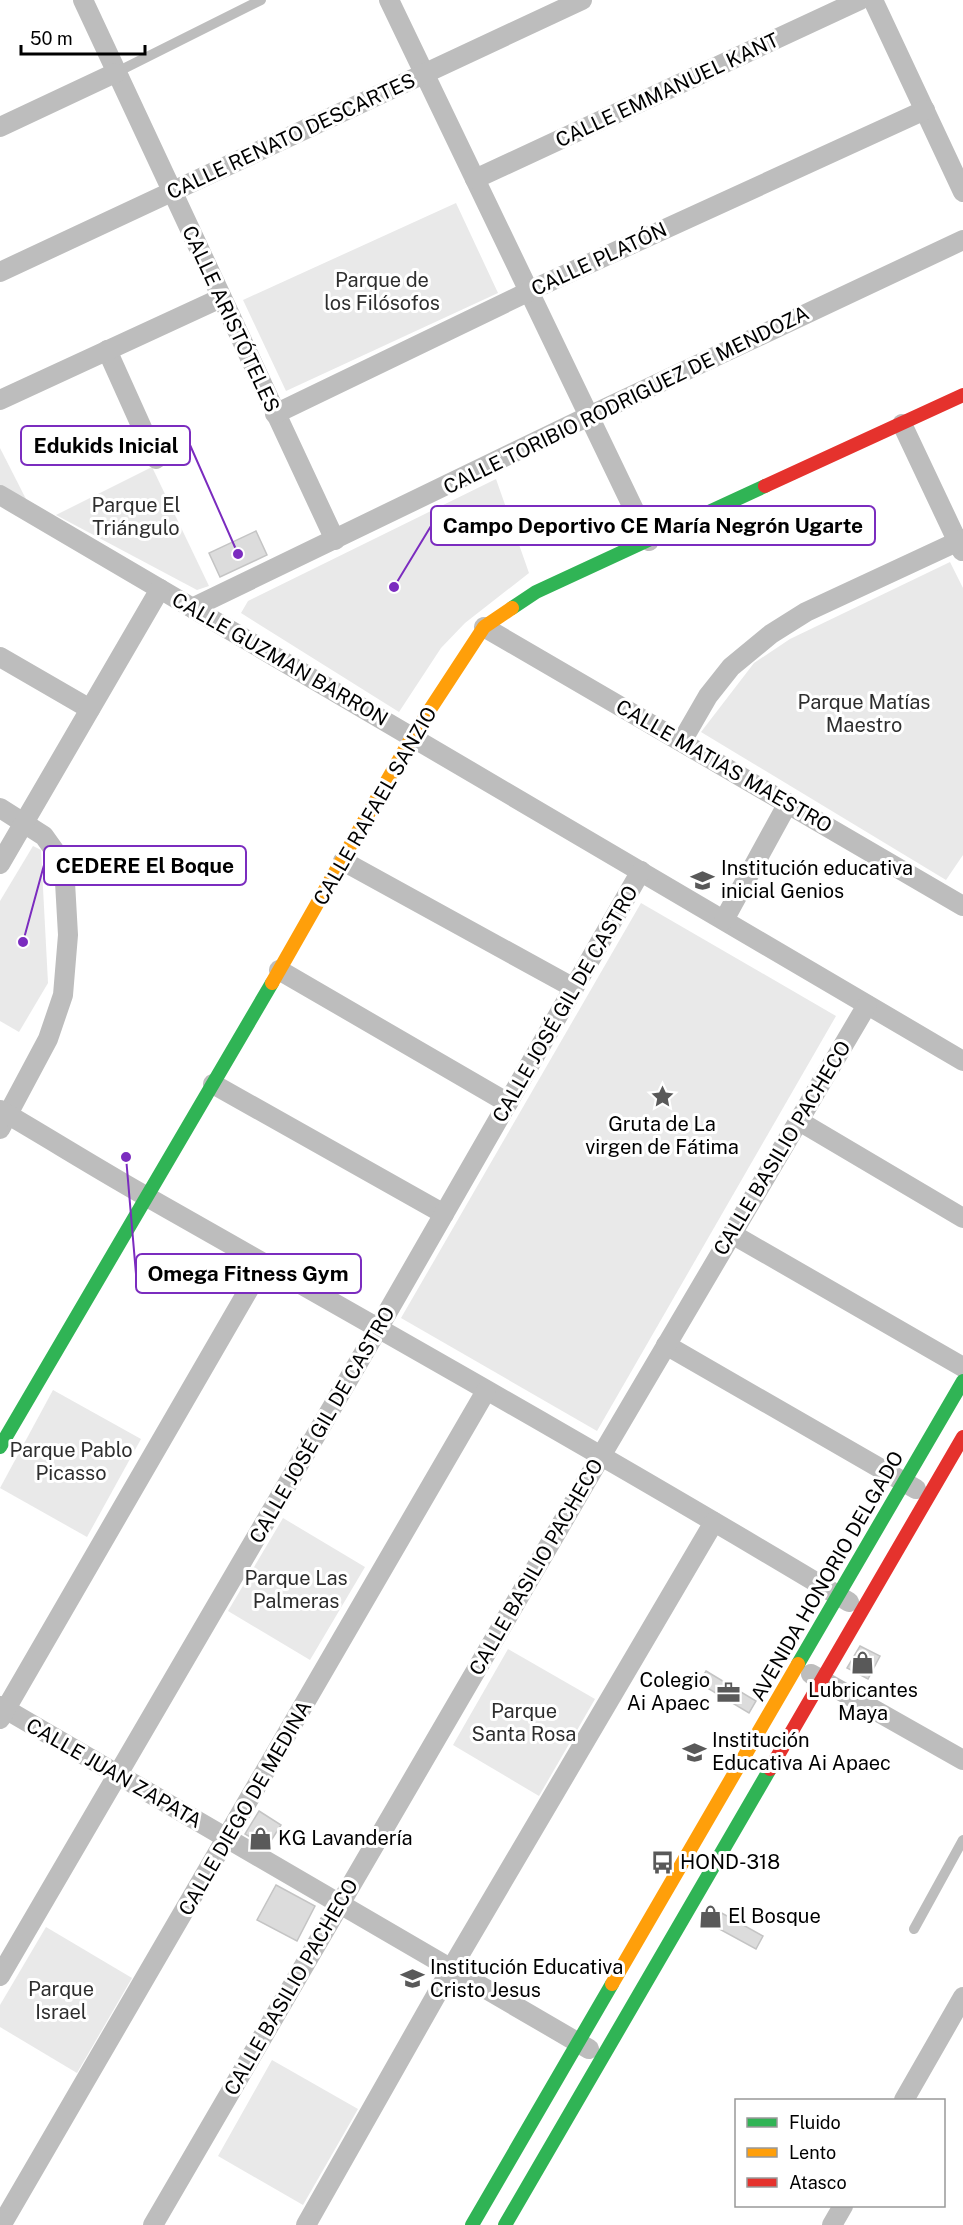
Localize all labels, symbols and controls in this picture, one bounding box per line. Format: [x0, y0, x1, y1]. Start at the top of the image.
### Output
scale bar [21, 18, 146, 56]
text: 50 m [30, 28, 73, 49]
street label: CALLE EMMANUEL KANT [552, 28, 782, 152]
street label: CALLE RENATO DESCARTES [163, 68, 419, 204]
street label: CALLE PLATÓN [527, 216, 671, 301]
street label: CALLE ARISTÓTELES [177, 222, 286, 416]
park label: Parque de los Filósofos [324, 268, 440, 315]
street label: CALLE TORIBIO RODRIGUEZ DE MENDOZA [439, 301, 813, 499]
callout: Edukids Inicial [21, 426, 190, 465]
text: Edukids Inicial [33, 433, 179, 458]
park label: Parque El Triángulo [91, 493, 181, 540]
callout: Campo Deportivo CE María Negrón Ugarte [431, 506, 875, 545]
text: Campo Deportivo CE María Negrón Ugarte [443, 513, 863, 538]
street label: CALLE GUZMAN BARRON [168, 587, 392, 731]
park label: Parque Matías Maestro [798, 690, 930, 737]
street label: CALLE MATIAS MAESTRO [612, 694, 836, 838]
street label: CALLE RAFAEL SANZIO [308, 703, 442, 909]
callout: CEDERE El Boque [44, 846, 246, 885]
text: CEDERE El Boque [56, 853, 234, 878]
place label: Institución educativa inicial Genios [721, 856, 913, 903]
school or university icon: Institución educativa inicial Genios [690, 867, 716, 893]
street label: CALLE JOSÉ GIL DE CASTRO [486, 881, 643, 1127]
street label: CALLE BASILIO PACHECO [708, 1036, 856, 1260]
place icon: Gruta de La virgen de Fátima [649, 1084, 675, 1110]
place label: Gruta de La virgen de Fátima [585, 1112, 739, 1159]
callout: Omega Fitness Gym [136, 1254, 361, 1293]
text: Omega Fitness Gym [148, 1261, 348, 1286]
street label: CALLE JOSÉ GIL DE CASTRO [243, 1302, 400, 1548]
park label: Parque Pablo Picasso [9, 1438, 133, 1485]
street label: AVENIDA HONORIO DELGADO [745, 1447, 909, 1705]
street label: CALLE BASILIO PACHECO [464, 1454, 608, 1680]
park label: Parque Las Palmeras [244, 1566, 348, 1613]
shop icon: Lubricantes Maya [850, 1649, 876, 1675]
place label: Colegio Ai Apaec [627, 1668, 710, 1715]
place label: Lubricantes Maya [808, 1678, 918, 1725]
office icon: Colegio Ai Apaec [715, 1679, 741, 1705]
street label: CALLE DIEGO DE MEDINA [174, 1696, 316, 1920]
park label: Parque Santa Rosa [472, 1699, 576, 1746]
street label: CALLE JUAN ZAPATA [22, 1713, 206, 1833]
place label: Institución Educativa Ai Apaec [712, 1728, 891, 1775]
school or university icon: Institución Educativa Ai Apaec [681, 1739, 707, 1765]
shop icon: KG Lavandería [247, 1825, 273, 1851]
place label: KG Lavandería [278, 1826, 413, 1850]
bus stop icon: HOND-318 [649, 1849, 675, 1875]
place label: HOND-318 [680, 1850, 780, 1874]
street label: CALLE BASILIO PACHECO [219, 1874, 363, 2100]
shop icon: El Bosque [697, 1903, 723, 1929]
place label: El Bosque [728, 1904, 821, 1928]
place label: Institución Educativa Cristo Jesus [430, 1955, 623, 2002]
school or university icon: Institución Educativa Cristo Jesus [399, 1966, 425, 1992]
park label: Parque Israel [28, 1977, 94, 2024]
legend [735, 2099, 945, 2207]
text: Fluido [789, 2112, 841, 2133]
text: Lento [789, 2142, 836, 2163]
text: Atasco [789, 2172, 847, 2193]

